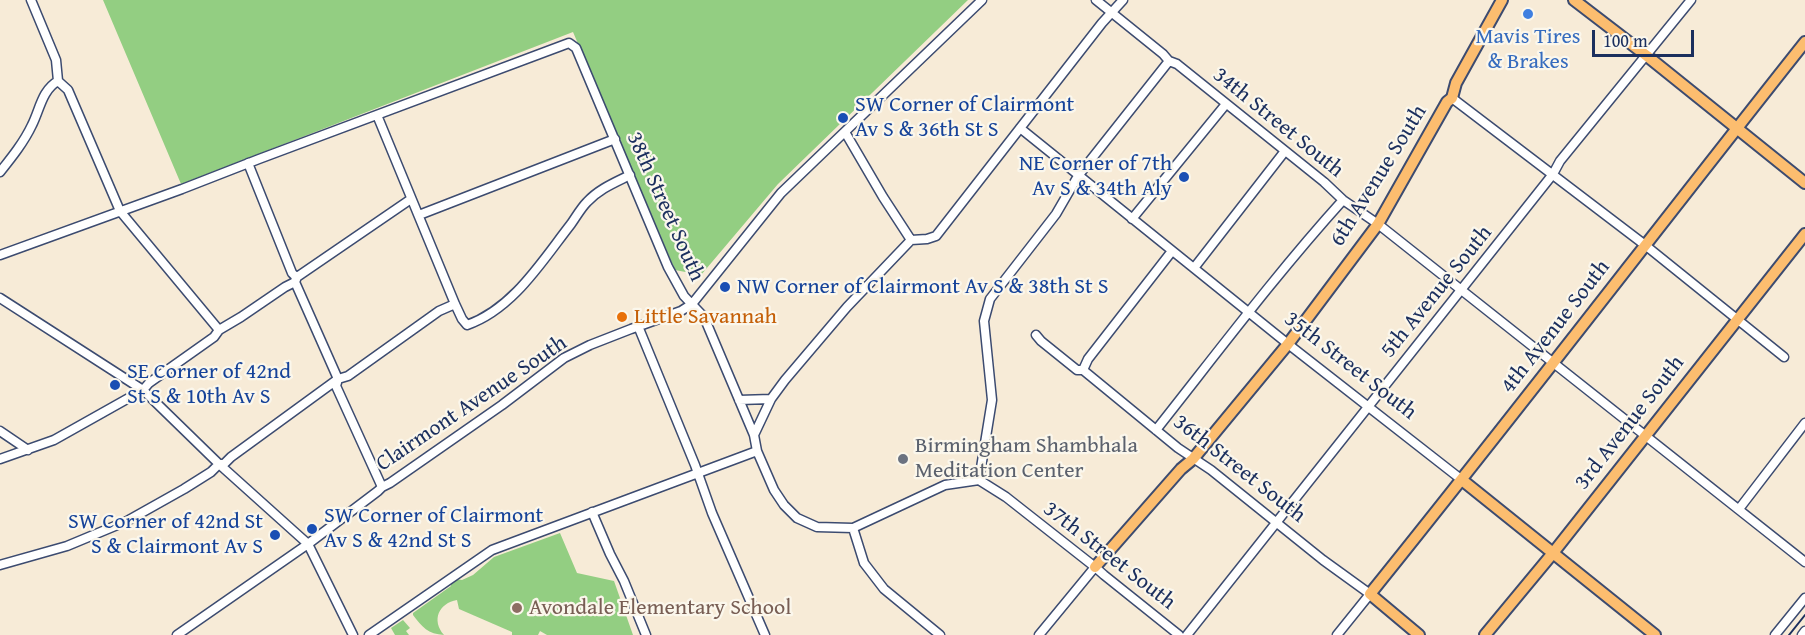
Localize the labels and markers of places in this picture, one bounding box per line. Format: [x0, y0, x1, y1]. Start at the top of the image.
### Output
marker: Mavis Tires & Brakes [1521, 7, 1535, 21]
place label: Mavis Tires & Brakes [1475, 24, 1581, 76]
place label: SW Corner of Clairmont Av S & 36th St S [855, 92, 1074, 144]
marker: SW Corner of Clairmont Av S & 36th St S [836, 111, 850, 125]
place label: NE Corner of 7th Av S & 34th Aly [1019, 151, 1172, 202]
marker: NE Corner of 7th Av S & 34th Aly [1177, 170, 1191, 184]
place label: NW Corner of Clairmont Av S & 38th St S [737, 274, 1108, 300]
marker: NW Corner of Clairmont Av S & 38th St S [718, 280, 732, 294]
place label: Little Savannah [634, 304, 777, 330]
marker: Little Savannah [615, 310, 629, 324]
place label: SE Corner of 42nd St S & 10th Av S [127, 359, 291, 410]
marker: SE Corner of 42nd St S & 10th Av S [108, 378, 122, 392]
place label: Birmingham Shambhala Meditation Center [915, 433, 1138, 484]
marker: Birmingham Shambhala Meditation Center [896, 452, 910, 466]
place label: SW Corner of Clairmont Av S & 42nd St S [324, 503, 543, 554]
place label: SW Corner of 42nd St S & Clairmont Av S [68, 509, 263, 560]
marker: SW Corner of Clairmont Av S & 42nd St S [305, 522, 319, 536]
marker: SW Corner of 42nd St S & Clairmont Av S [268, 528, 282, 542]
place label: Avondale Elementary School [529, 595, 791, 621]
marker: Avondale Elementary School [510, 601, 524, 615]

